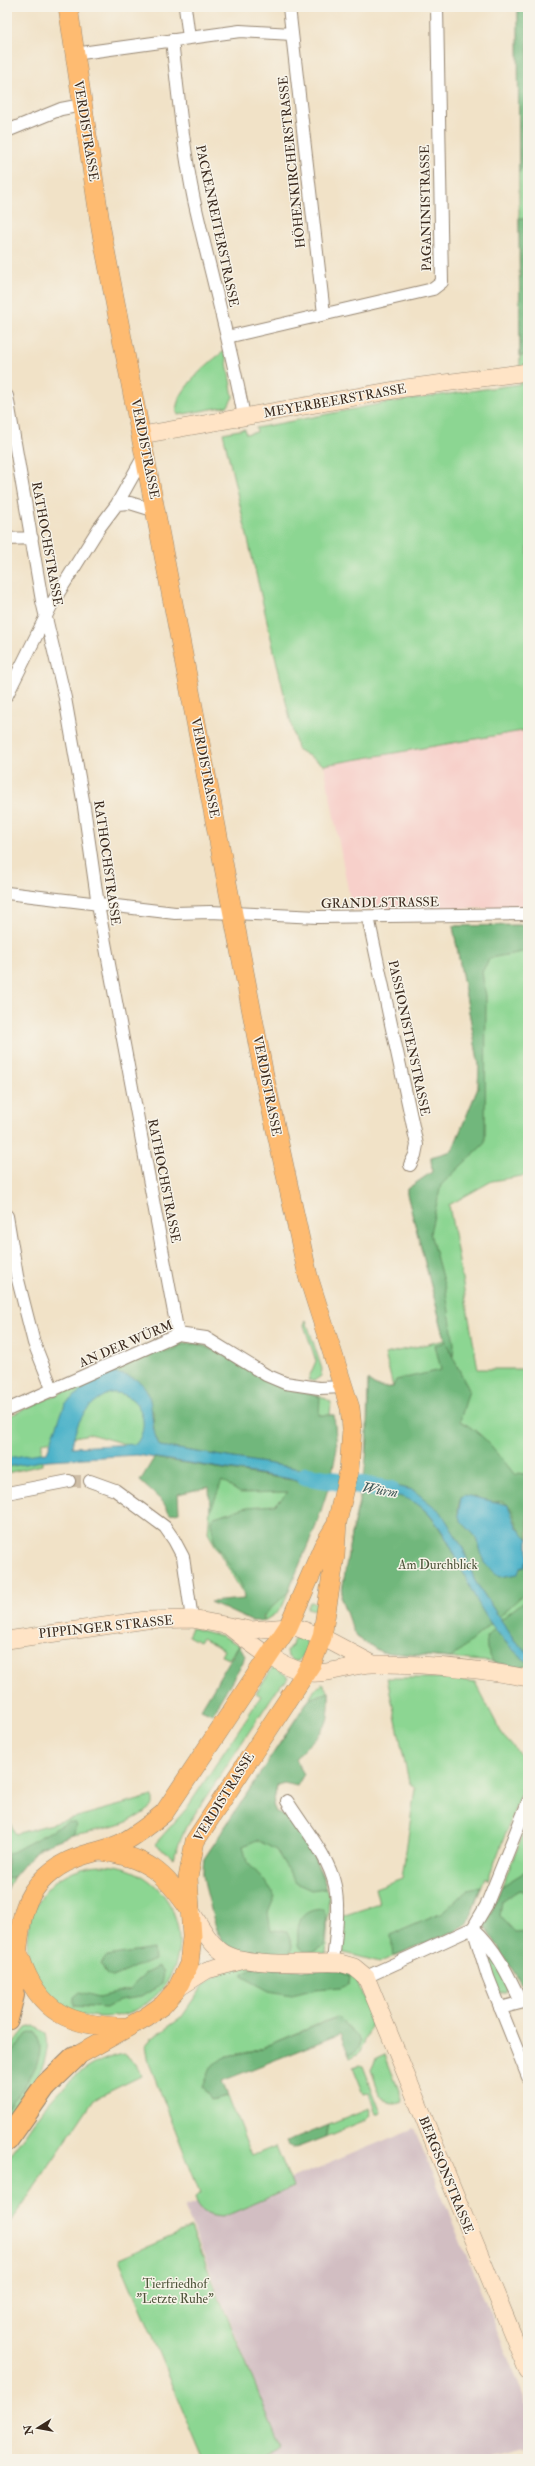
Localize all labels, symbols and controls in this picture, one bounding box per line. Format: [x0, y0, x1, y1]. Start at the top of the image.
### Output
street label: HÖHENKIRCHERSTRASSE [275, 75, 309, 249]
street label: VERDISTRASSE [70, 79, 102, 183]
street label: PACKENREITERSTRASSE [192, 143, 242, 309]
street label: PAGANINISTRASSE [417, 145, 435, 271]
street label: MEYERBEERSTRASSE [262, 381, 408, 421]
street label: VERDISTRASSE [127, 397, 163, 501]
street label: RATHOCHSTRASSE [28, 480, 66, 608]
street label: VERDISTRASSE [187, 716, 223, 820]
street label: RATHOCHSTRASSE [90, 799, 124, 927]
street label: GRANDLSTRASSE [321, 894, 439, 912]
street label: PASSIONISTENSTRASSE [385, 959, 433, 1117]
street label: VERDISTRASSE [249, 1034, 285, 1138]
street label: RATHOCHSTRASSE [144, 1117, 184, 1245]
street label: AN DER WÜRM [76, 1317, 176, 1371]
water label: Würm [361, 1479, 399, 1501]
park label: Am Durchblick [397, 1557, 479, 1573]
street label: PIPPINGER STRASSE [38, 1612, 174, 1642]
street label: VERDISTRASSE [190, 1750, 258, 1844]
street label: BERGSONSTRASSE [415, 2114, 477, 2236]
park label: Tierfriedhof "Letzte Ruhe" [136, 2276, 214, 2307]
north arrow [18, 2408, 58, 2448]
text: N [21, 2423, 36, 2437]

